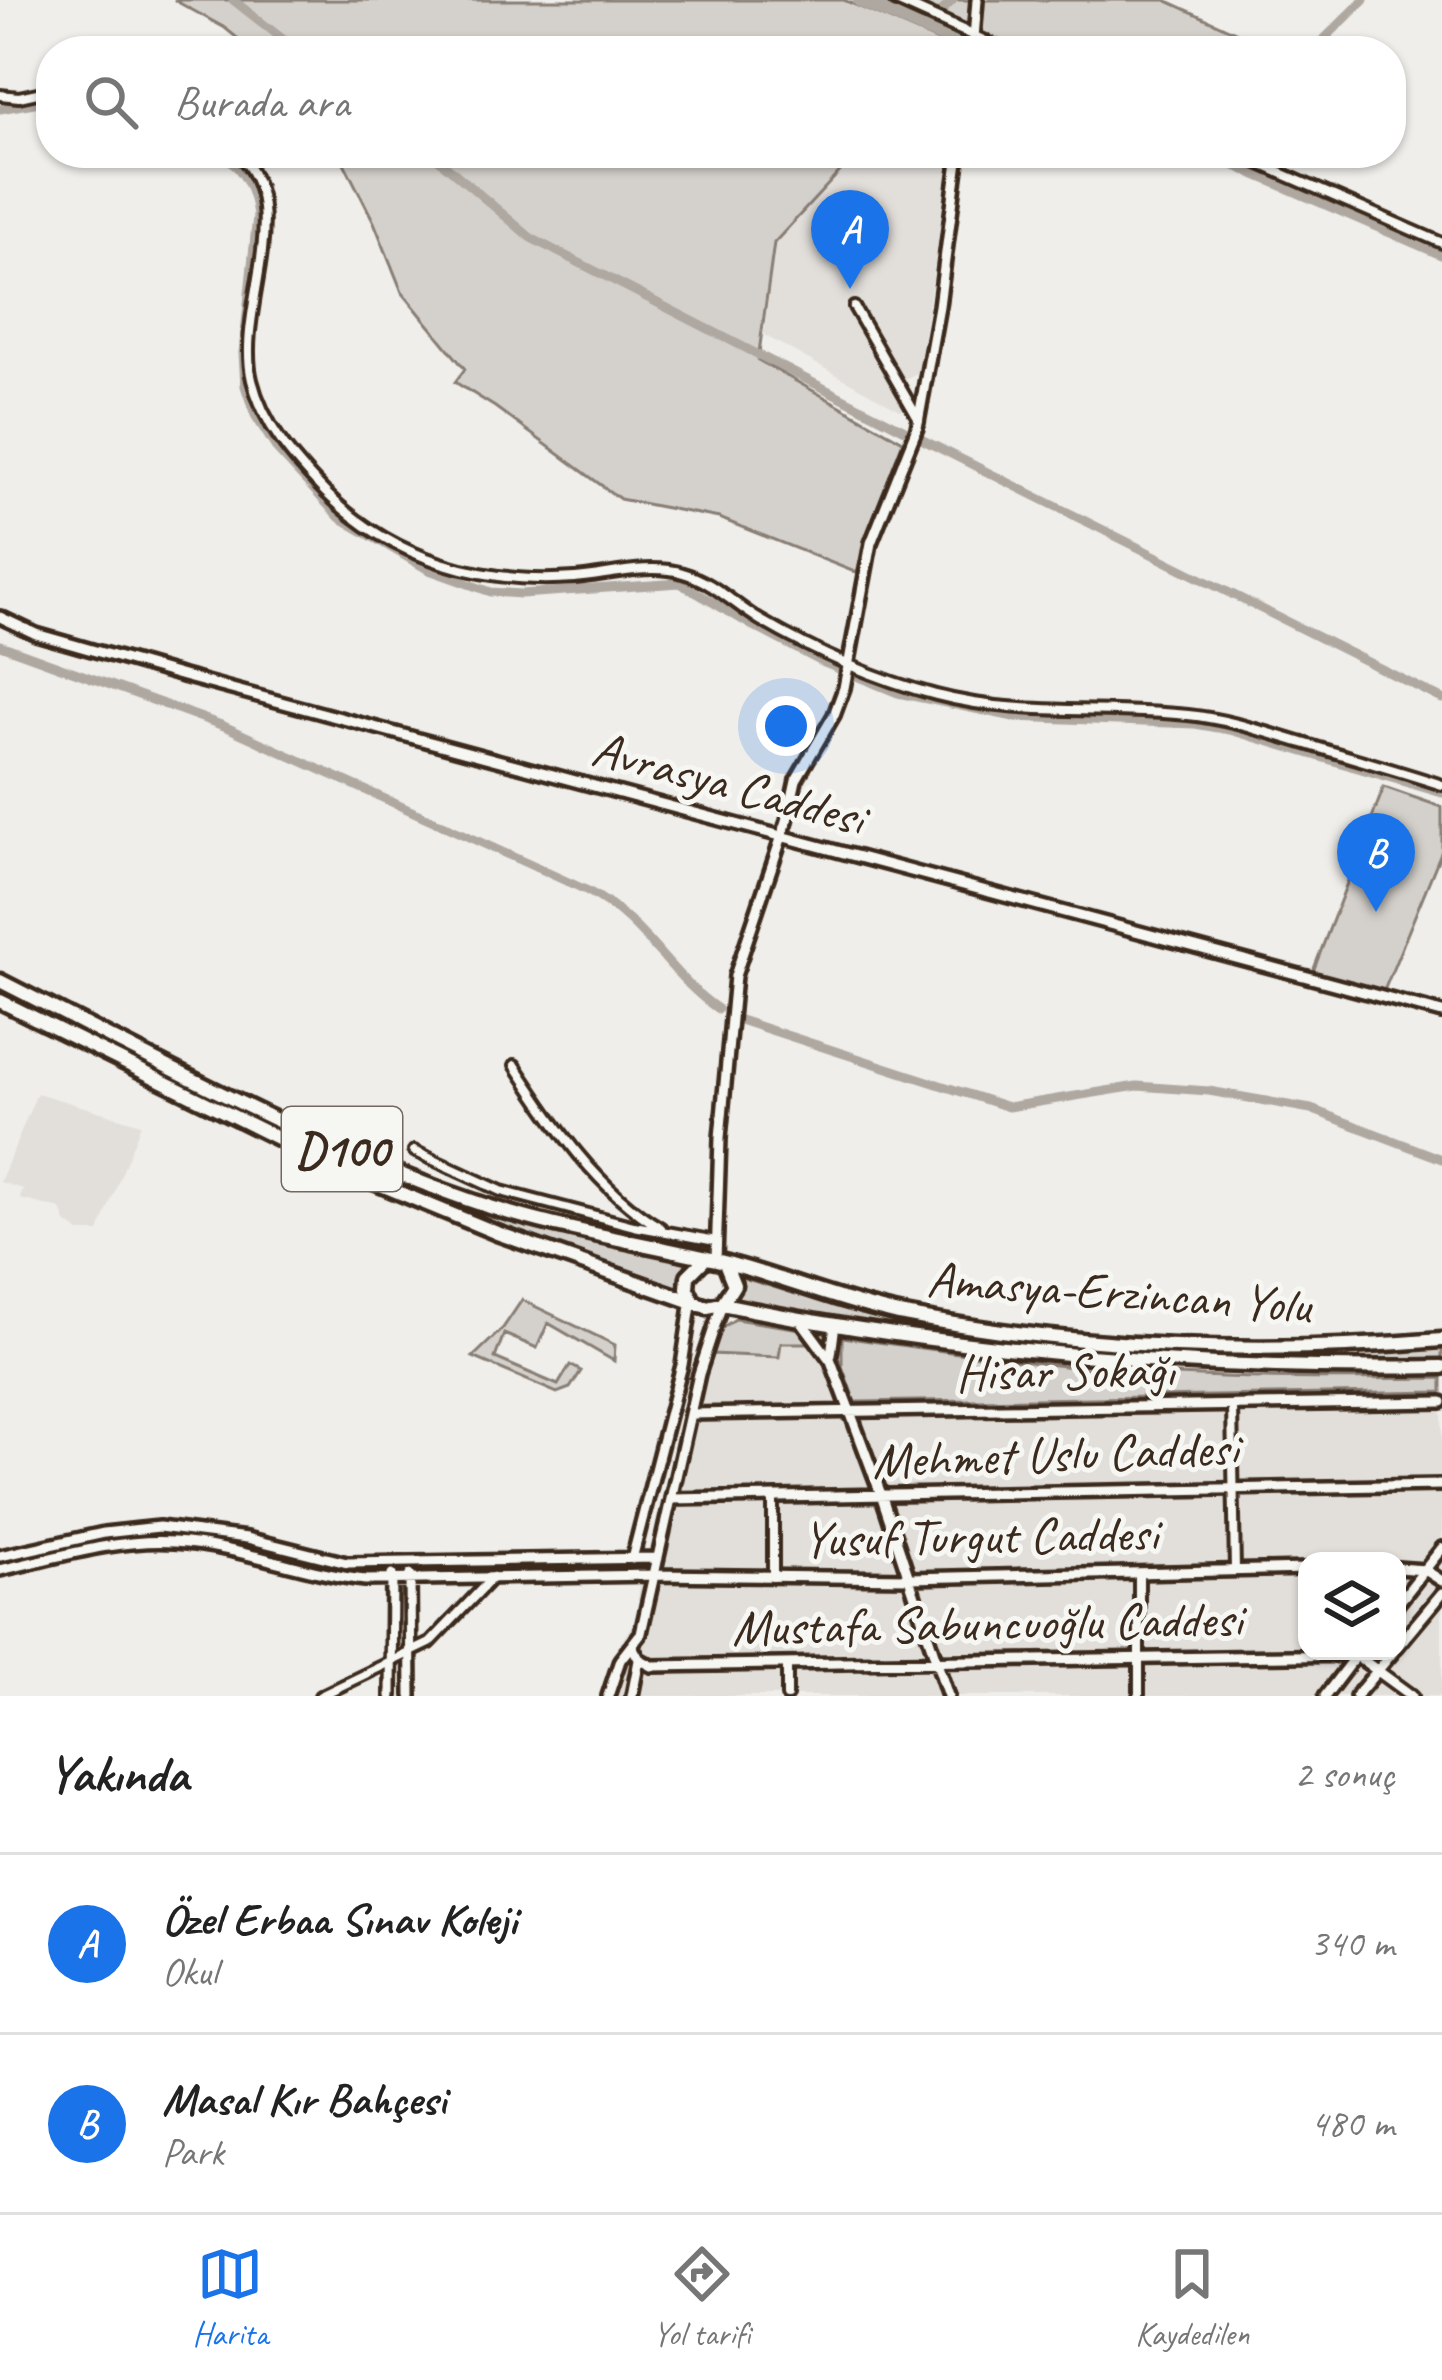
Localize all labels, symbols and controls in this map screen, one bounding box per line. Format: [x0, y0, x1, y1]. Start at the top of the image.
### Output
search box [36, 36, 1406, 168]
icon: search [78, 69, 144, 135]
text: Burada ara [174, 74, 349, 131]
pin: A [811, 190, 889, 289]
your location [756, 696, 816, 756]
street label: Avrasya Caddesi [586, 716, 877, 851]
pin: B [1337, 813, 1415, 912]
road number: D100 [282, 1107, 402, 1191]
street label: Amasya-Erzincan Yolu [925, 1247, 1316, 1338]
street label: Hisar Sokağı [955, 1337, 1177, 1405]
street label: Mehmet Uslu Caddesi [871, 1415, 1246, 1492]
street label: Yusuf Turgut Caddesi [802, 1501, 1164, 1571]
map controls [1298, 1552, 1406, 1660]
button: layers [1298, 1552, 1406, 1660]
street label: Mustafa Sabuncuoğlu Caddesi [731, 1586, 1248, 1659]
text: Yakında [48, 1742, 188, 1806]
text: 2 sonuç [1294, 1750, 1394, 1799]
text: Özel Erbaa Sınav Koleji [162, 1891, 517, 1948]
text: A [77, 1919, 97, 1968]
text: 340 m [1310, 1919, 1394, 1968]
text: Okul [162, 1948, 217, 1997]
text: Masal Kır Bahçesi [162, 2071, 446, 2128]
text: B [77, 2099, 97, 2148]
text: 480 m [1310, 2099, 1394, 2148]
text: Park [162, 2128, 224, 2177]
tab: Harita [193, 2241, 268, 2355]
tab: Yol tarifi [653, 2241, 750, 2355]
tab: Kaydedilen [1135, 2241, 1249, 2355]

